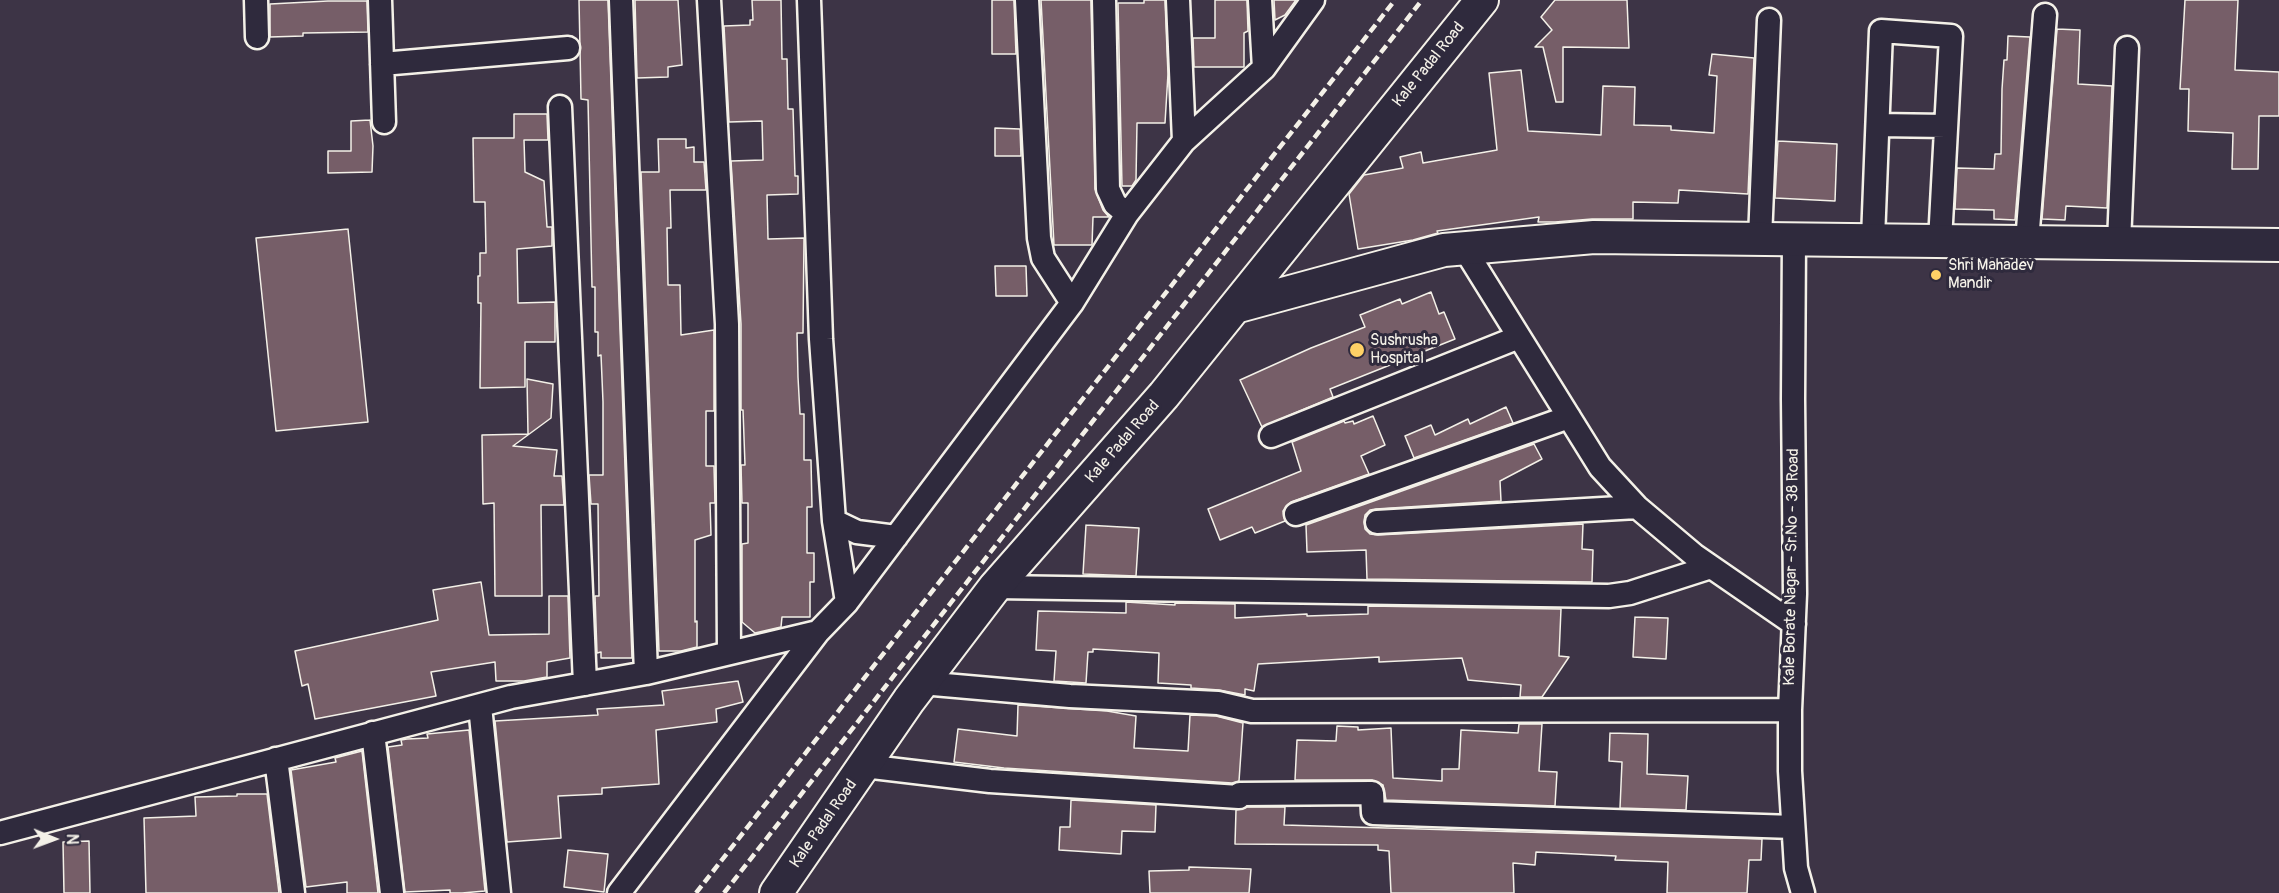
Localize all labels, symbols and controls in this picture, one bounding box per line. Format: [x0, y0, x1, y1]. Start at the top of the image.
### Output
street label: Kale Padal Road [1389, 19, 1469, 111]
place label: Shri Mahadev Mandir [1948, 256, 2034, 294]
marker: Shri Mahadev Mandir [1929, 268, 1943, 282]
place label: Sushrusha Hospital [1370, 331, 1438, 369]
marker: Sushrusha Hospital [1348, 341, 1366, 359]
street label: Kale Padal Road [1082, 397, 1164, 487]
street label: Kale Borate Nagar - Sr.No - 38 Road [1780, 448, 1804, 686]
street label: Kale Padal Road [786, 776, 862, 872]
north arrow [24, 809, 84, 869]
text: N [62, 834, 82, 845]

